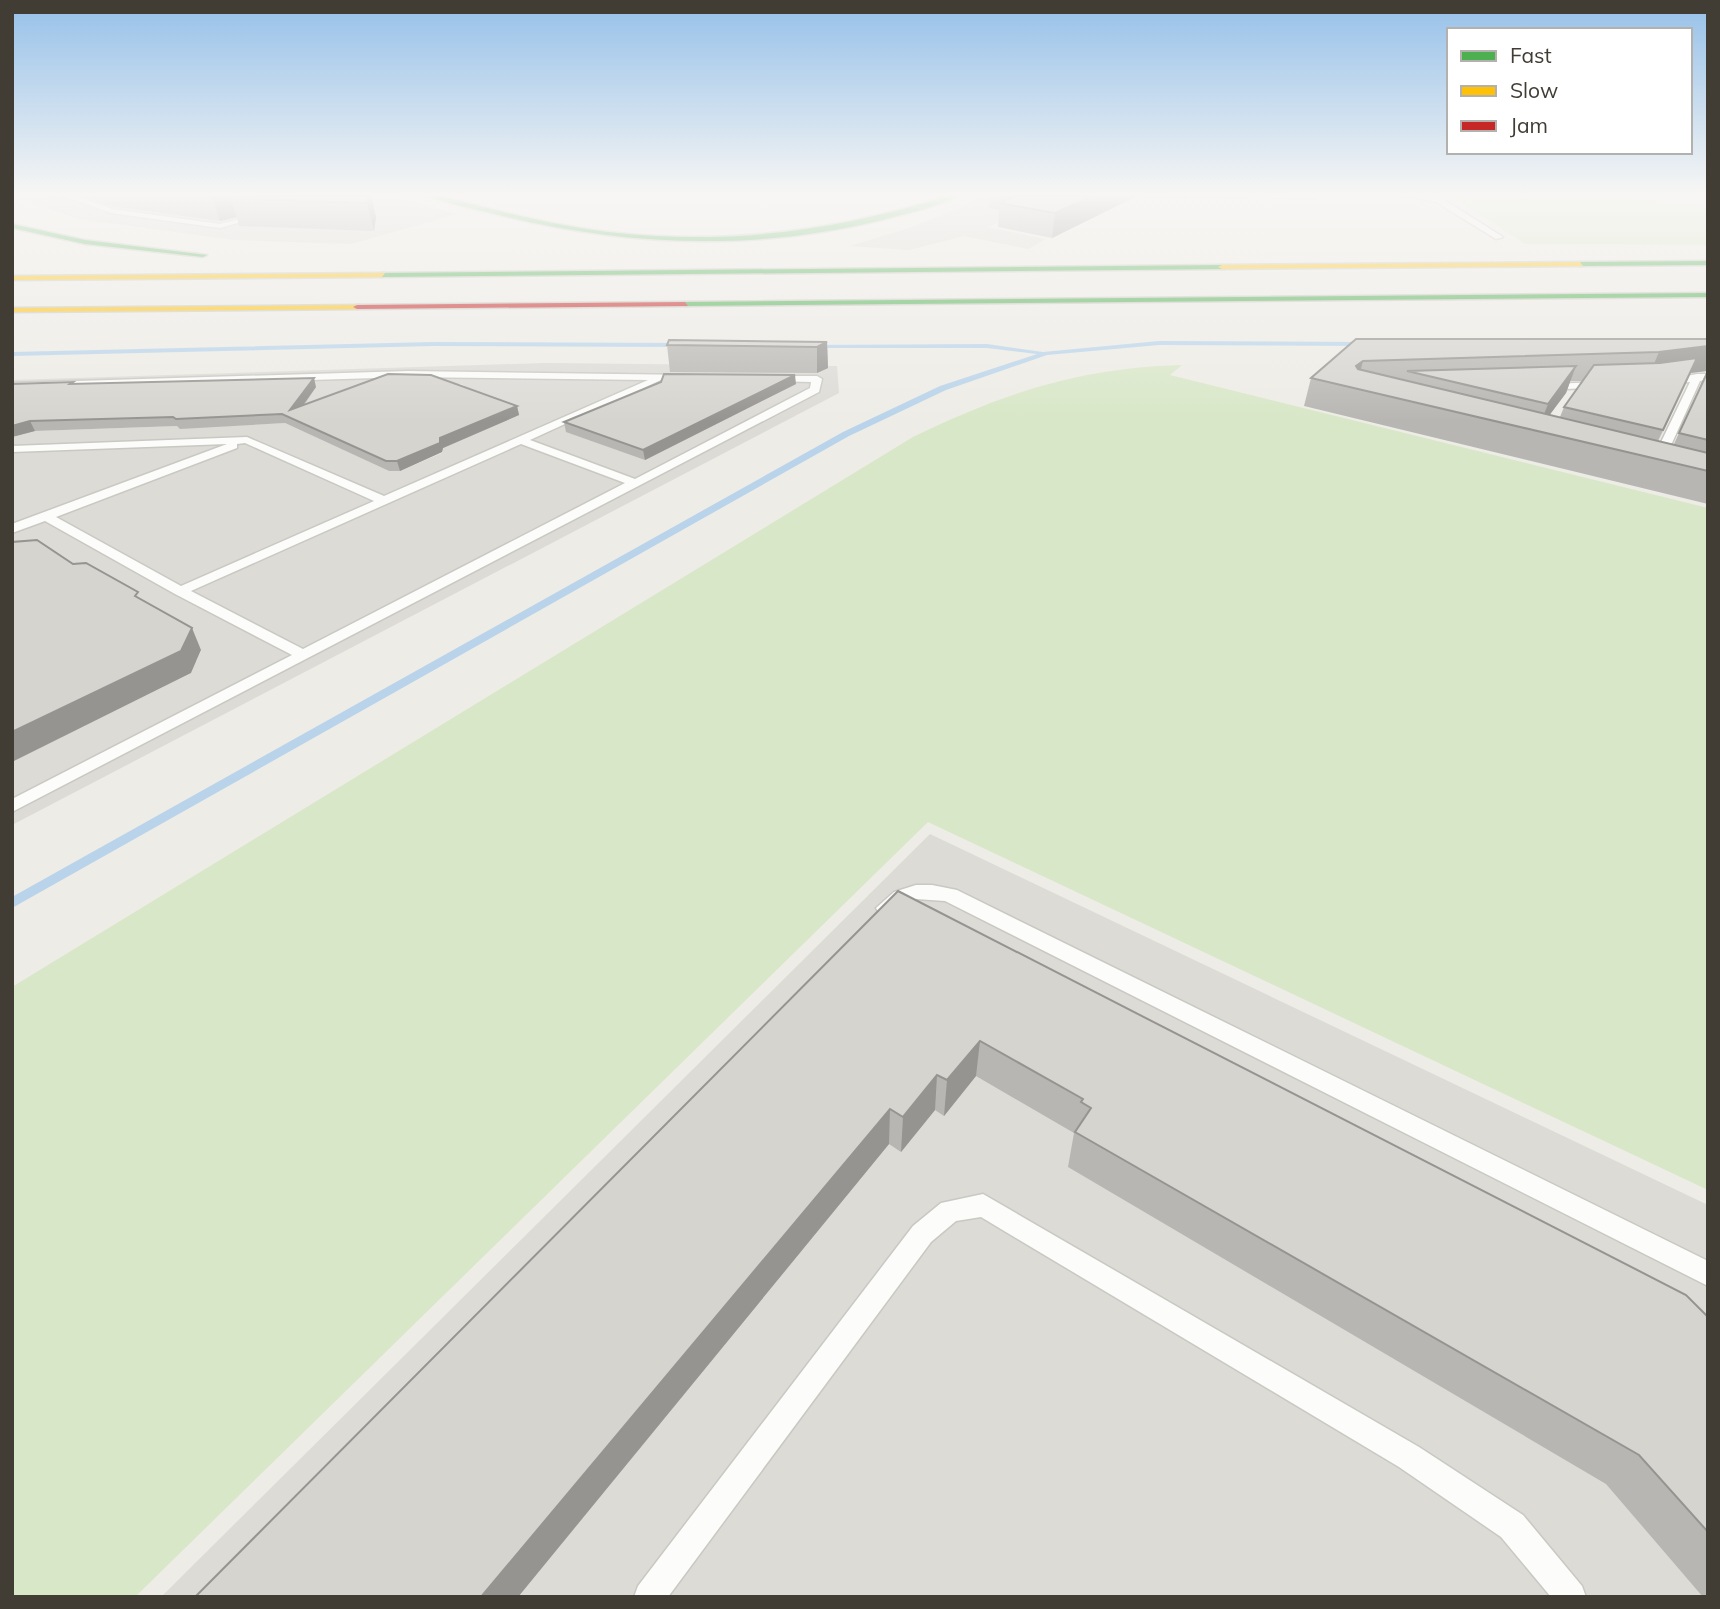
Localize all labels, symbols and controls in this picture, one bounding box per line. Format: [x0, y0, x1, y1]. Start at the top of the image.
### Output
legend [1447, 28, 1692, 154]
text: Fast [1510, 42, 1552, 68]
text: Slow [1510, 77, 1558, 103]
text: Jam [1510, 112, 1548, 138]

